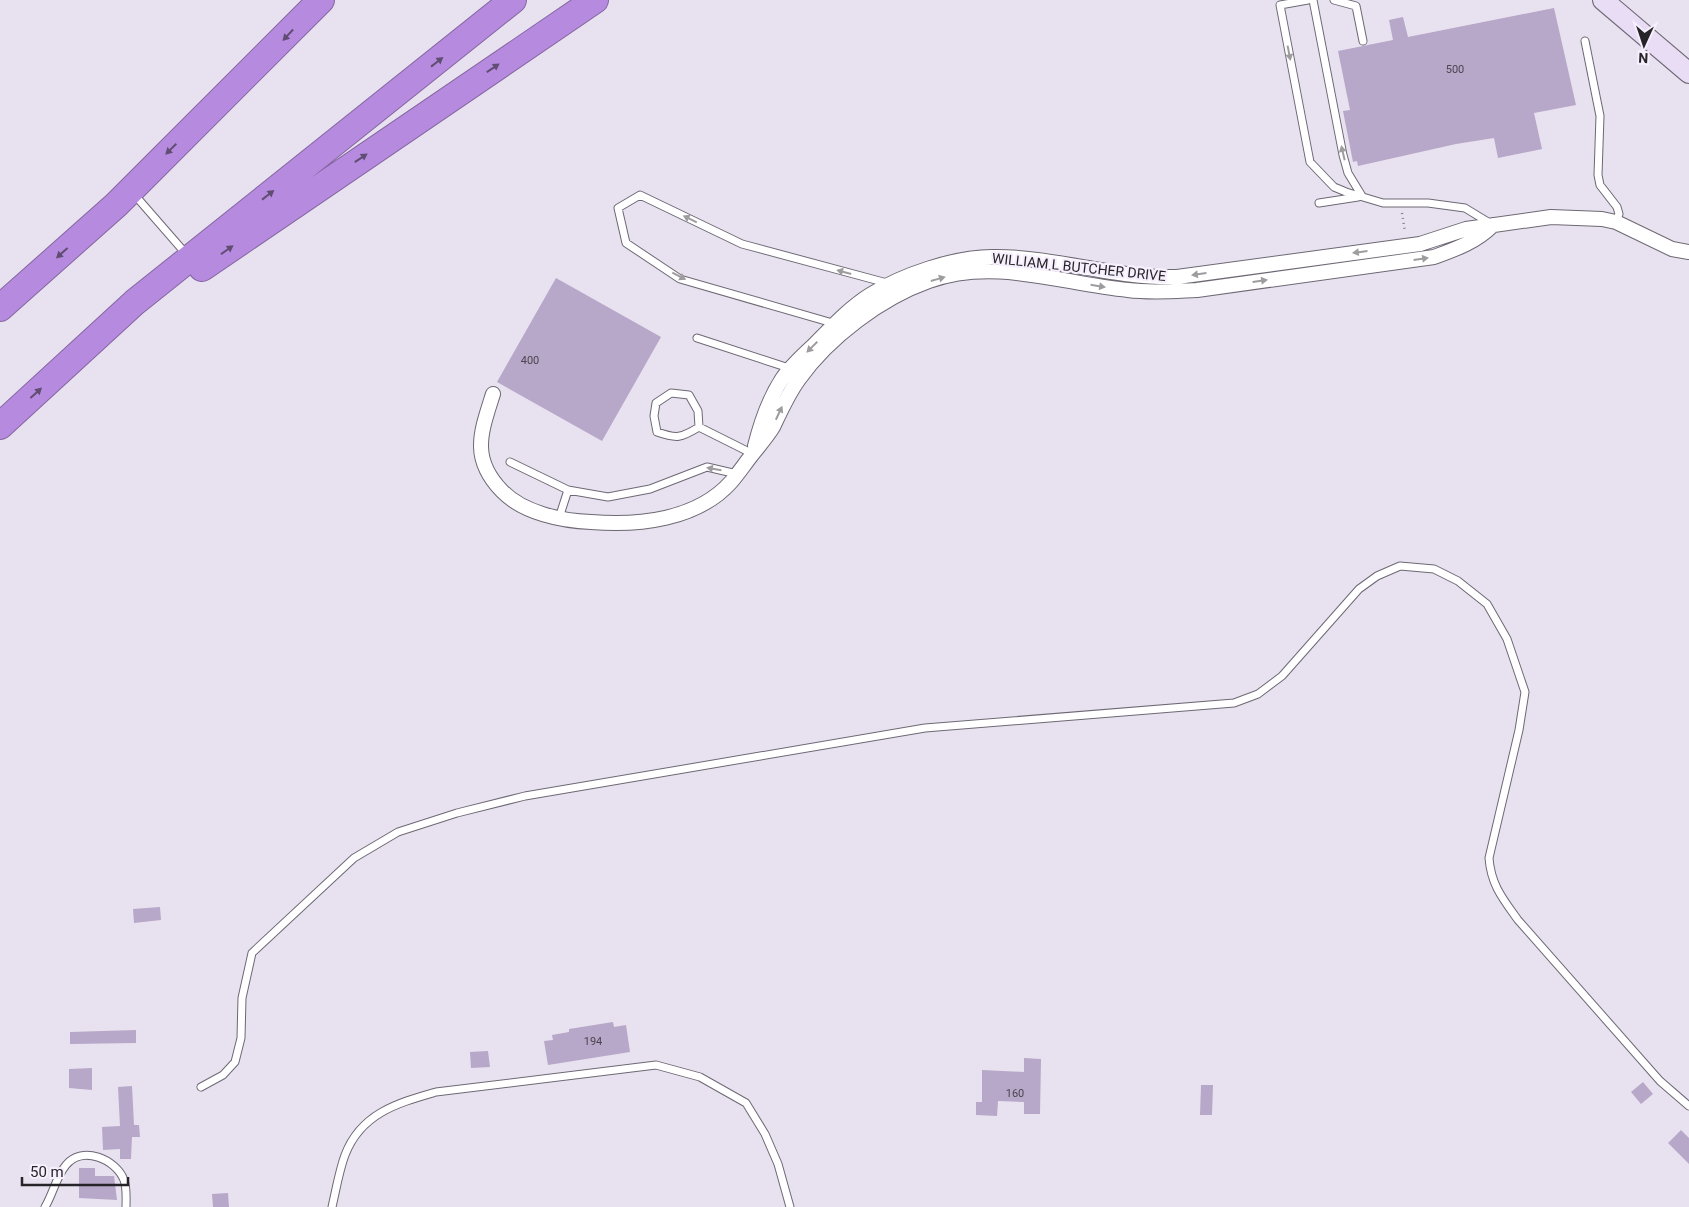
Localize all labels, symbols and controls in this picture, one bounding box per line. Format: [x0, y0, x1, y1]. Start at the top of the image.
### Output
north arrow [1619, 20, 1669, 70]
one-way arrow [282, 29, 294, 41]
one-way arrow [1285, 46, 1293, 61]
text: N [1638, 50, 1649, 66]
one-way arrow [430, 57, 443, 68]
one-way arrow [487, 63, 500, 73]
house number: 500 [1446, 63, 1464, 76]
one-way arrow [165, 142, 177, 154]
one-way arrow [1339, 145, 1347, 160]
one-way arrow [354, 153, 367, 163]
one-way arrow [261, 189, 274, 200]
one-way arrow [683, 215, 698, 223]
one-way arrow [220, 245, 234, 255]
one-way arrow [57, 247, 69, 259]
one-way arrow [1352, 248, 1368, 256]
street label: WILLIAM L BUTCHER DRIVE [991, 250, 1167, 284]
one-way arrow [1413, 255, 1429, 263]
one-way arrow [836, 267, 851, 275]
one-way arrow [1191, 271, 1207, 279]
one-way arrow [671, 272, 686, 280]
one-way arrow [930, 274, 945, 282]
one-way arrow [1252, 277, 1268, 285]
one-way arrow [1091, 282, 1107, 290]
one-way arrow [806, 341, 818, 353]
house number: 400 [521, 354, 539, 367]
one-way arrow [30, 387, 42, 399]
one-way arrow [775, 406, 783, 420]
one-way arrow [705, 465, 721, 473]
house number: 194 [584, 1035, 602, 1048]
house number: 160 [1006, 1087, 1024, 1100]
scale bar [22, 1154, 129, 1186]
text: 50 m [30, 1163, 64, 1181]

